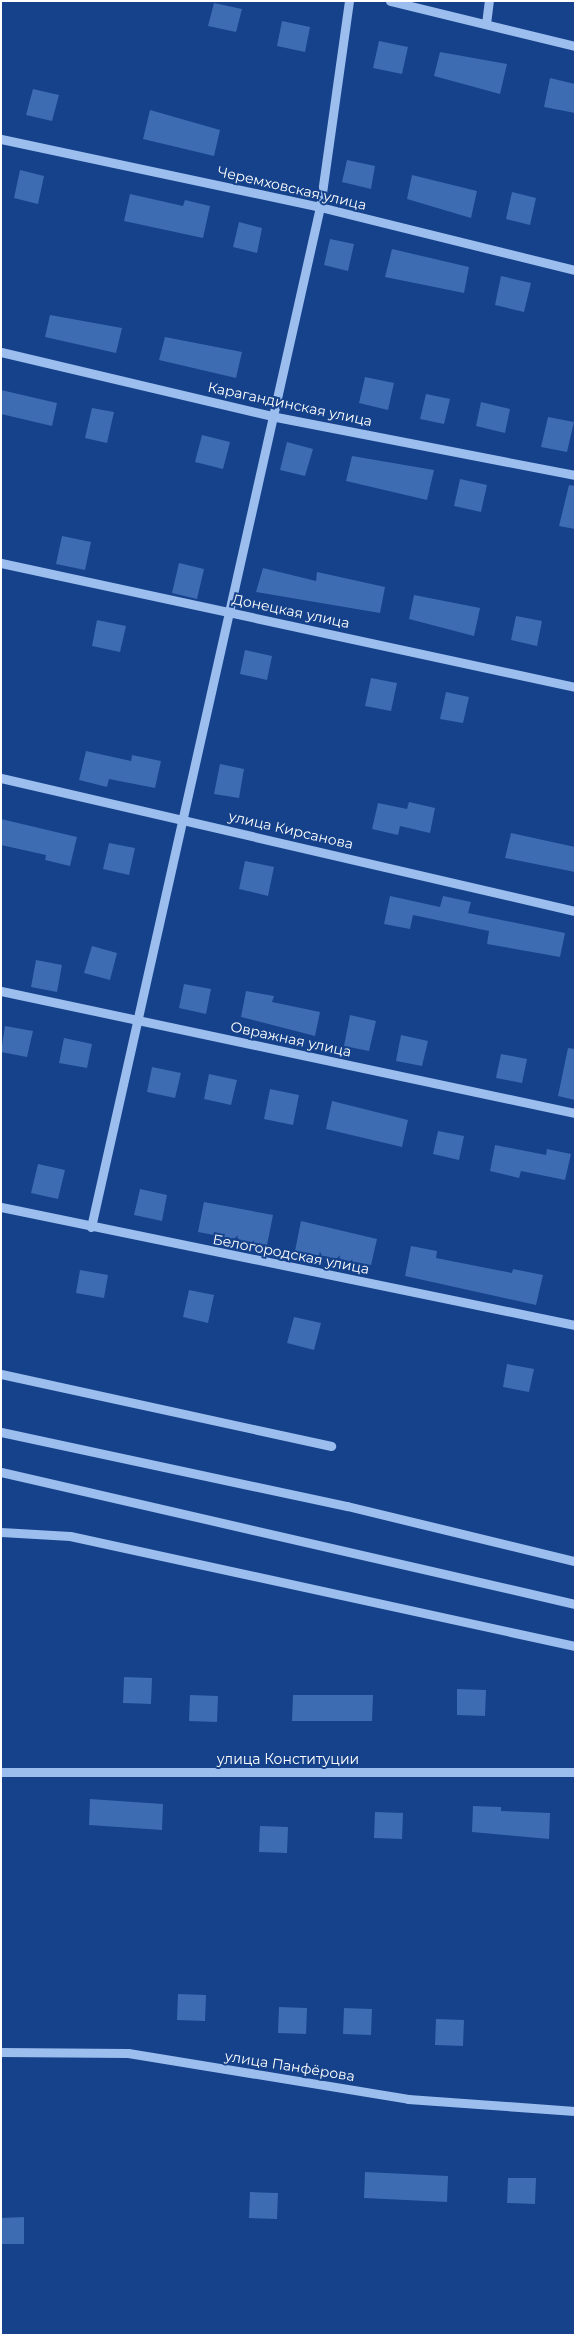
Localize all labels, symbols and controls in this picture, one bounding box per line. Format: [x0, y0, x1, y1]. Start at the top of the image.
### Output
street label: Черемховская улица [216, 163, 368, 213]
street label: Карагандинская улица [206, 378, 374, 430]
street label: Донецкая улица [231, 590, 351, 632]
street label: улица Кирсанова [227, 807, 355, 853]
street label: Овражная улица [229, 1018, 353, 1060]
street label: Белогородская улица [211, 1231, 371, 1277]
street label: улица Конституции [217, 1751, 359, 1767]
street label: улица Панфёрова [224, 2047, 356, 2085]

